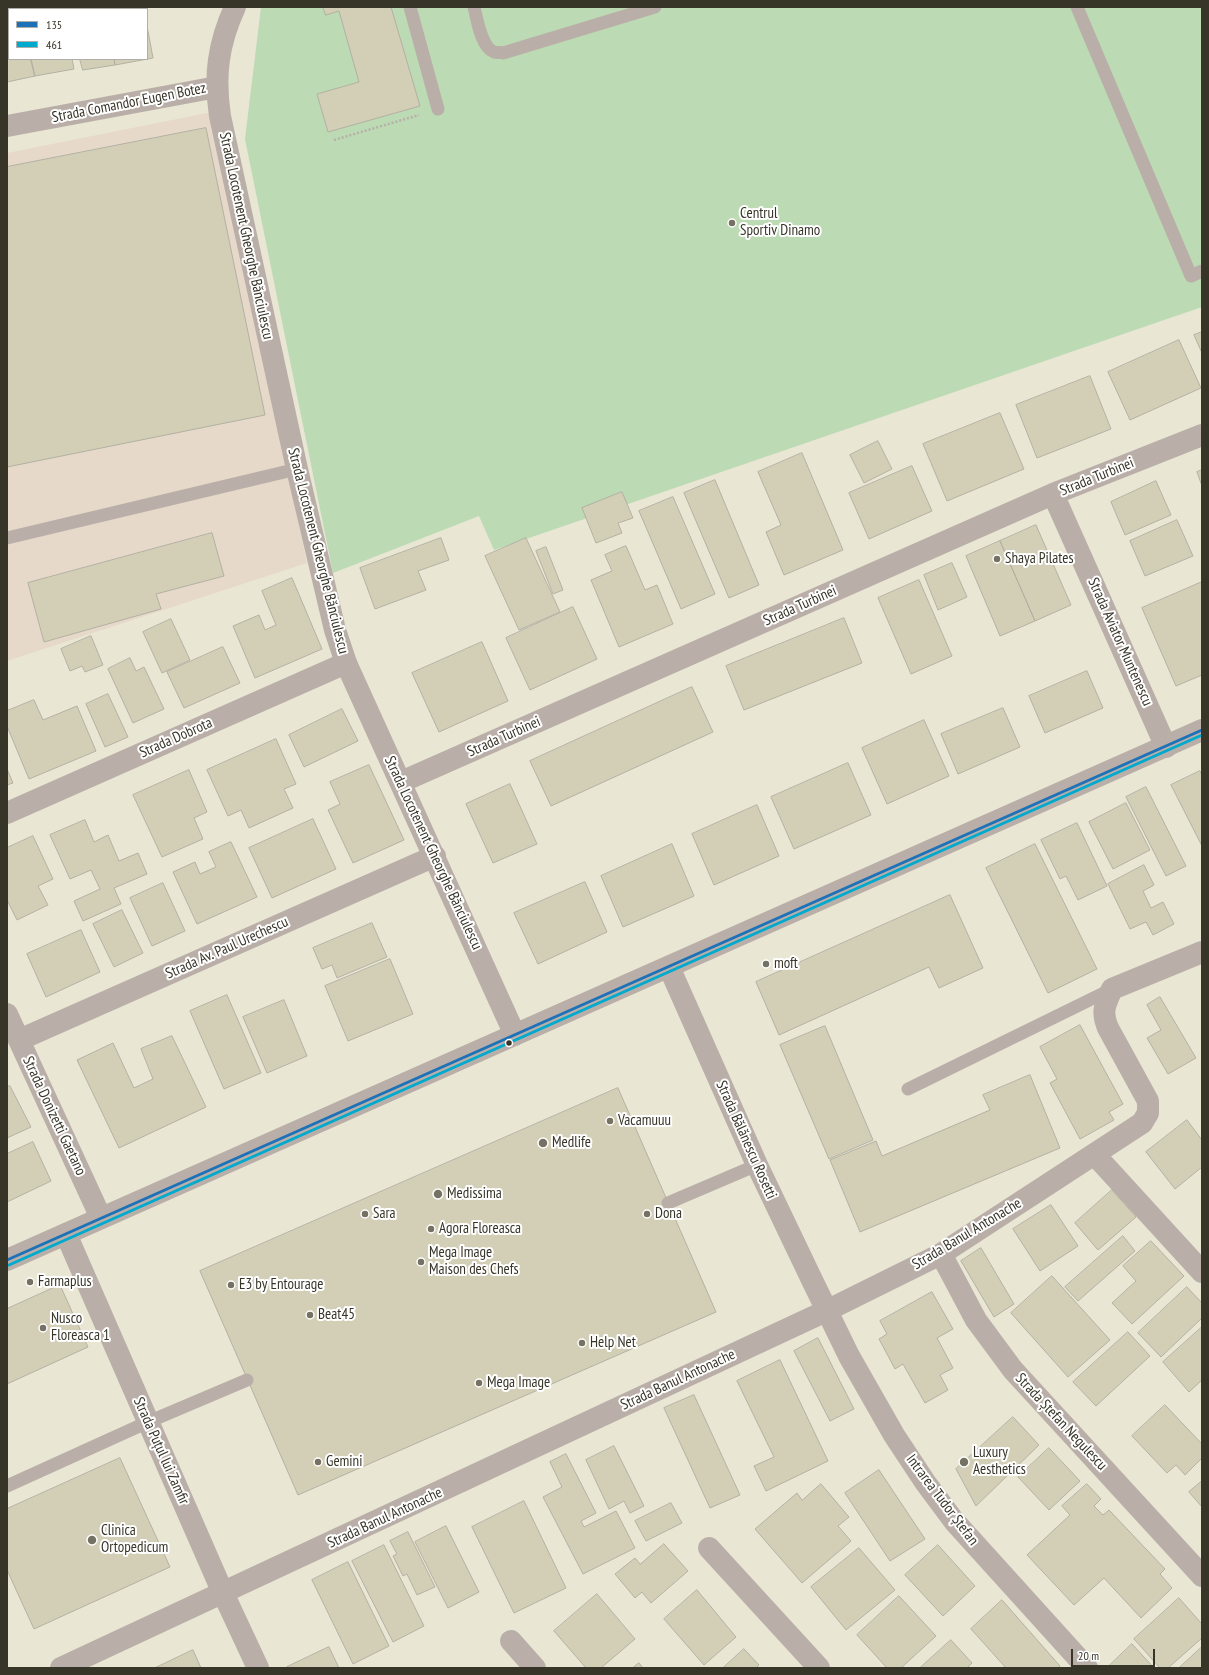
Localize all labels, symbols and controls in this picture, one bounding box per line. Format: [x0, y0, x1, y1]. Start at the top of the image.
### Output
legend [8, 8, 148, 60]
text: 135 [46, 17, 62, 32]
text: 461 [46, 37, 62, 52]
street label: Strada Comandor Eugen Botez [51, 79, 207, 127]
street label: Strada Locotenent Gheorghe Bănciulescu [215, 131, 277, 341]
place label: Centrul Sportiv Dinamo [740, 205, 820, 240]
marker: Centrul Sportiv Dinamo [727, 218, 737, 228]
street label: Strada Locotenent Gheorghe Bănciulescu [284, 446, 352, 656]
street label: Strada Turbinei [1057, 454, 1137, 500]
place label: Shaya Pilates [1005, 550, 1074, 568]
marker: Shaya Pilates [992, 554, 1002, 564]
street label: Strada Aviator Muntenescu [1084, 575, 1156, 709]
street label: Strada Turbinei [761, 582, 839, 630]
street label: Strada Turbinei [465, 713, 543, 761]
street label: Strada Dobrota [137, 714, 215, 762]
street label: Strada Locotenent Gheorghe Bănciulescu [380, 753, 486, 953]
street label: Strada Av. Paul Urechescu [163, 913, 291, 983]
place label: moft [774, 955, 798, 973]
marker: moft [761, 959, 771, 969]
unlabelled marker [504, 1038, 514, 1048]
street label: Strada Donizetti Gaetano [19, 1054, 89, 1178]
street label: Strada Bălănescu Rosetti [712, 1078, 780, 1202]
place label: Vacamuuu [618, 1112, 671, 1130]
marker: Vacamuuu [605, 1116, 615, 1126]
place label: Medlife [552, 1134, 591, 1152]
marker: Medlife [537, 1137, 549, 1149]
place label: Medissima [447, 1185, 502, 1203]
marker: Medissima [432, 1188, 444, 1200]
street label: Strada Banul Antonache [909, 1194, 1025, 1274]
place label: Sara [373, 1205, 396, 1223]
place label: Dona [655, 1205, 682, 1223]
marker: Sara [360, 1209, 370, 1219]
marker: Dona [642, 1209, 652, 1219]
place label: Agora Floreasca [439, 1220, 521, 1238]
marker: Agora Floreasca [426, 1224, 436, 1234]
place label: Mega Image Maison des Chefs [429, 1244, 519, 1279]
marker: Mega Image Maison des Chefs [416, 1257, 426, 1267]
place label: Farmaplus [38, 1273, 92, 1291]
place label: E3 by Entourage [239, 1276, 323, 1294]
marker: Farmaplus [25, 1277, 35, 1287]
marker: E3 by Entourage [226, 1280, 236, 1290]
place label: Beat45 [318, 1306, 355, 1324]
place label: Nusco Floreasca 1 [51, 1310, 110, 1345]
marker: Beat45 [305, 1310, 315, 1320]
marker: Nusco Floreasca 1 [38, 1323, 48, 1333]
place label: Help Net [590, 1334, 636, 1352]
marker: Help Net [577, 1338, 587, 1348]
street label: Strada Banul Antonache [618, 1346, 738, 1414]
street label: Strada Ștefan Negulescu [1011, 1370, 1111, 1474]
place label: Mega Image [487, 1374, 550, 1392]
marker: Mega Image [474, 1378, 484, 1388]
street label: Strada Puțul lui Zamfir [129, 1394, 193, 1508]
place label: Luxury Aesthetics [973, 1444, 1026, 1479]
street label: Intrarea Tudor Ștefan [902, 1451, 982, 1549]
place label: Gemini [326, 1453, 362, 1471]
marker: Luxury Aesthetics [958, 1456, 970, 1468]
marker: Gemini [313, 1457, 323, 1467]
street label: Strada Banul Antonache [325, 1484, 445, 1552]
place label: Clinica Ortopedicum [101, 1522, 168, 1557]
marker: Clinica Ortopedicum [86, 1534, 98, 1546]
scale bar [1073, 1641, 1157, 1667]
text: 20 m [1078, 1648, 1099, 1663]

